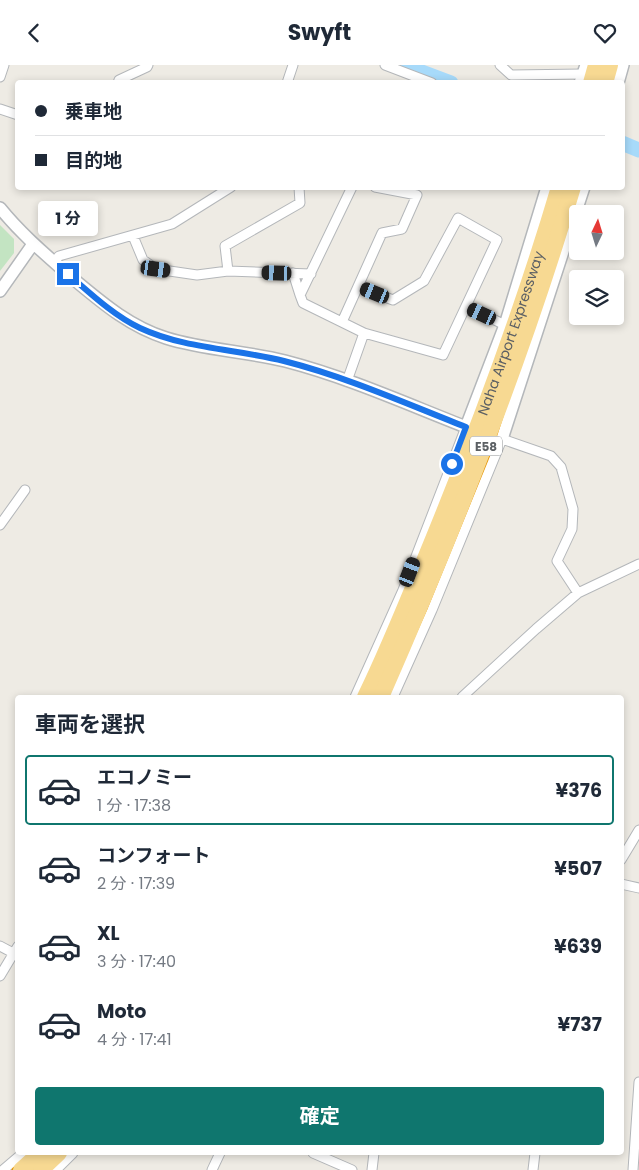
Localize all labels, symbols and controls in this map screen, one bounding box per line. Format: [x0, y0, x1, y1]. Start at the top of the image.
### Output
text: Swyft [288, 17, 351, 48]
icon: back [20, 19, 48, 47]
icon: heart [591, 19, 619, 47]
text: 乗車地 [65, 98, 122, 125]
text: 目的地 [65, 147, 122, 174]
callout: 1 分 [38, 201, 98, 237]
north arrow [569, 205, 624, 260]
map controls [569, 205, 624, 325]
text: 1 分 [55, 207, 81, 230]
street label: Naha Airport Expressway [473, 248, 549, 418]
car [140, 259, 171, 279]
route end [57, 263, 79, 285]
car [261, 265, 292, 281]
button: layers [569, 270, 624, 325]
car [358, 280, 391, 306]
car [465, 301, 498, 327]
road number: E58 [470, 437, 502, 456]
route start [441, 453, 463, 475]
car [397, 555, 422, 589]
text: 車両を選択 [35, 709, 145, 740]
text: エコノミー [97, 764, 192, 791]
icon: car [37, 768, 82, 813]
text: ¥376 [555, 777, 602, 804]
text: 1 分 · 17:38 [97, 794, 171, 817]
text: コンフォート [97, 842, 210, 869]
icon: car [37, 846, 82, 891]
text: ¥507 [554, 855, 602, 882]
text: 2 分 · 17:39 [97, 872, 175, 895]
text: XL [97, 920, 120, 947]
icon: car [37, 924, 82, 969]
text: ¥639 [554, 933, 602, 960]
text: 3 分 · 17:40 [97, 950, 176, 973]
text: Moto [97, 998, 146, 1025]
icon: car [37, 1002, 82, 1047]
text: ¥737 [557, 1011, 602, 1038]
text: 4 分 · 17:41 [97, 1028, 172, 1051]
button: 確定 [35, 1087, 604, 1145]

